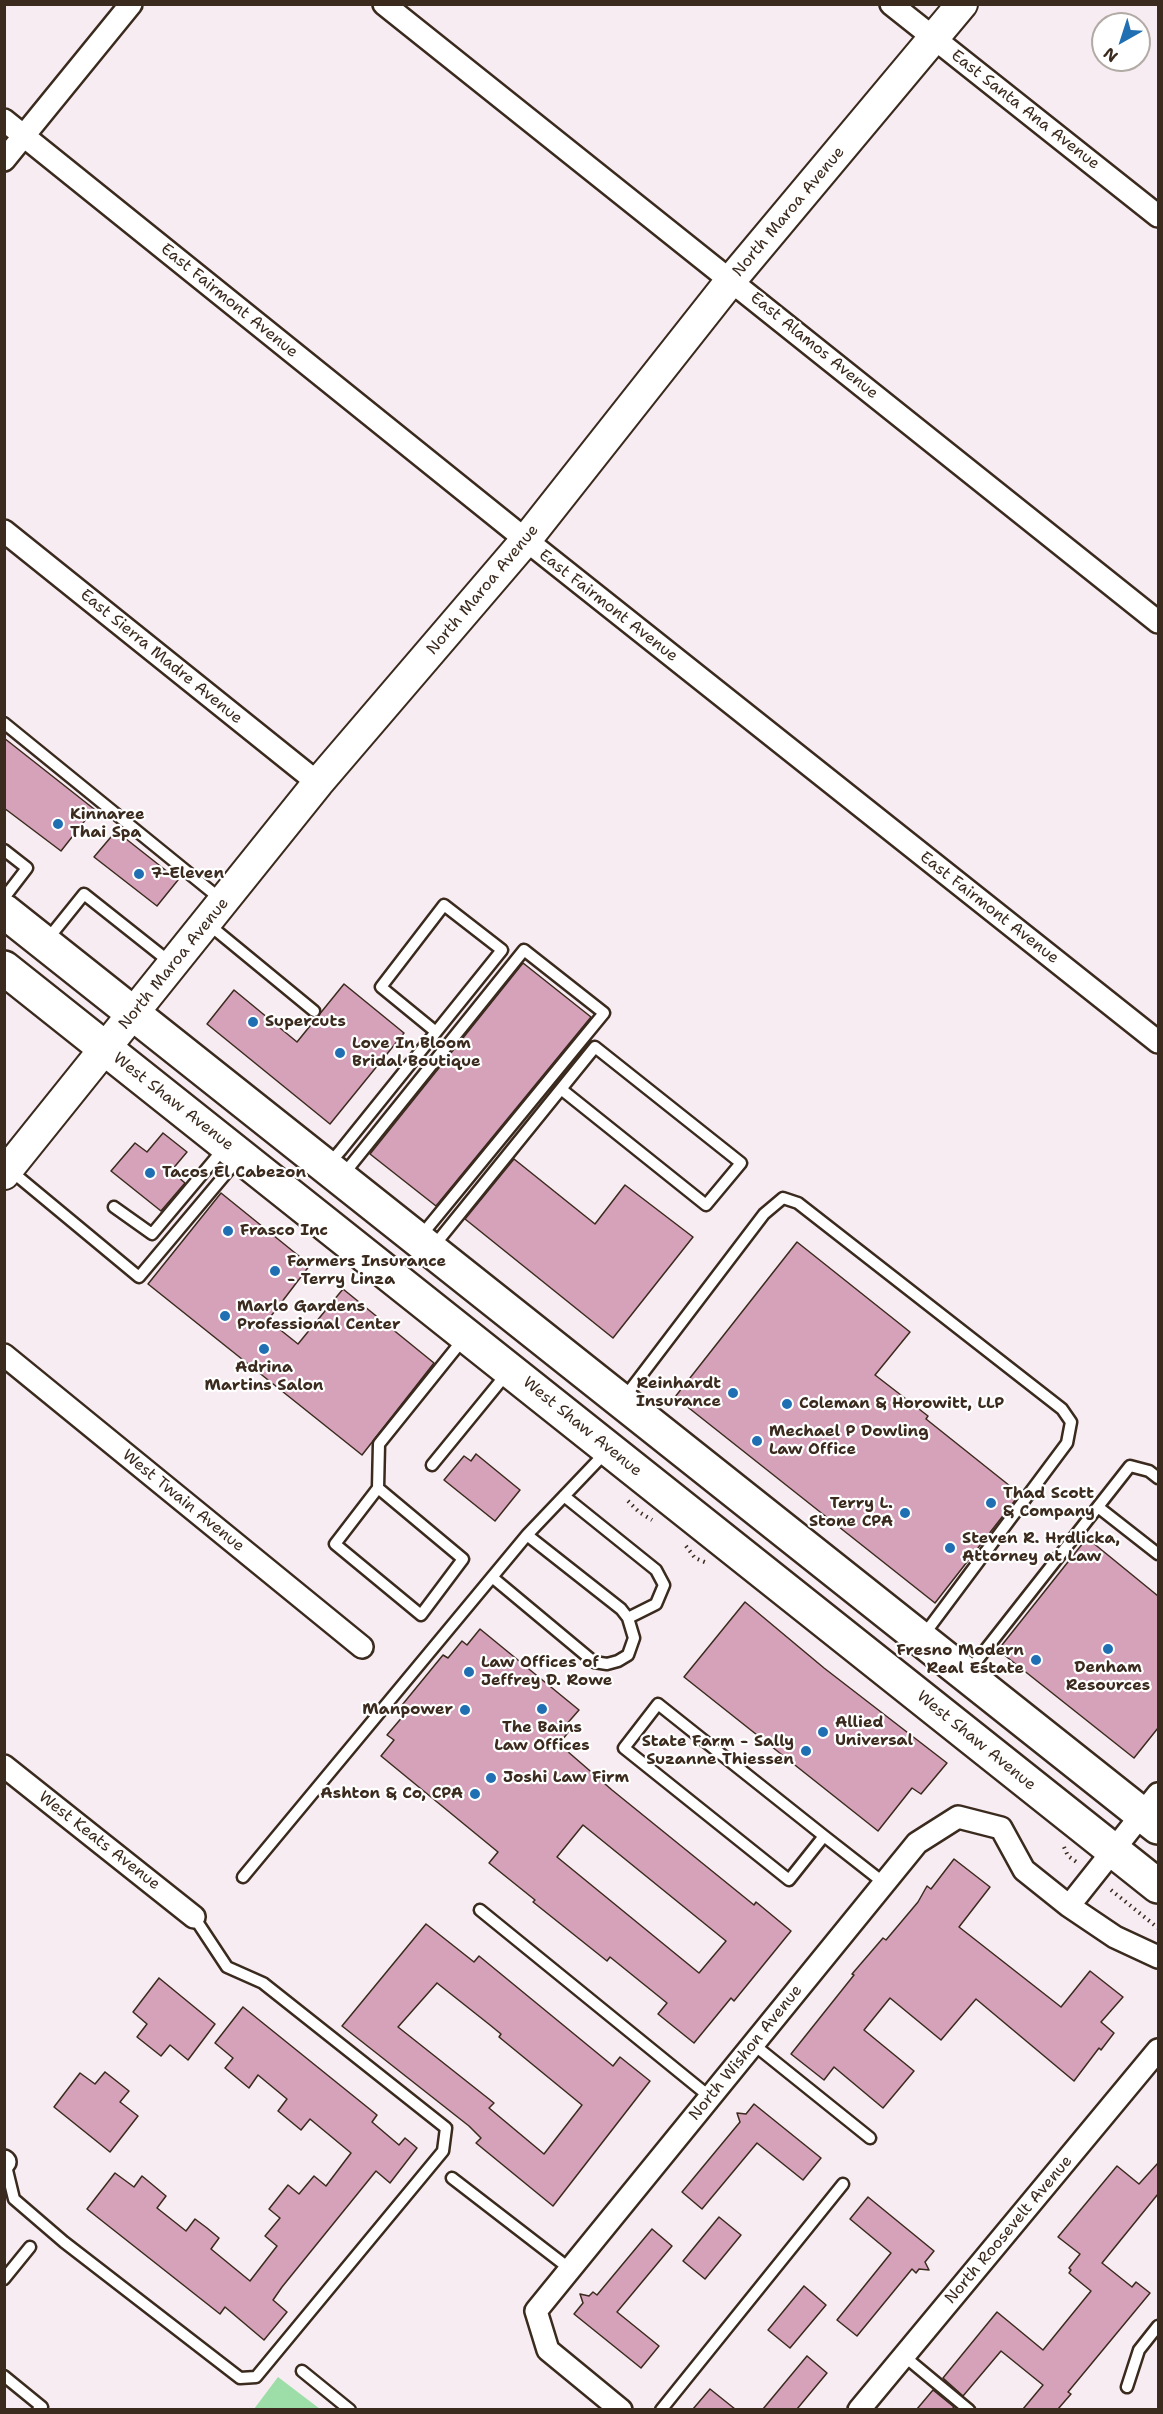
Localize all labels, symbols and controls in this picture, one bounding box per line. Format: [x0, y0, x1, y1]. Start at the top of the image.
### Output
north arrow [1091, 12, 1151, 72]
text: N [1099, 43, 1122, 67]
street label: East Santa Ana Avenue [947, 46, 1103, 174]
street label: North Maroa Avenue [729, 143, 849, 281]
street label: East Fairmont Avenue [157, 240, 301, 362]
street label: East Alamos Avenue [746, 289, 882, 403]
street label: North Maroa Avenue [423, 521, 543, 659]
street label: East Fairmont Avenue [535, 546, 681, 666]
street label: East Sierra Madre Avenue [76, 586, 246, 728]
place label: Kinnaree Thai Spa [70, 805, 145, 843]
marker: Kinnaree Thai Spa [51, 817, 65, 831]
street label: East Fairmont Avenue [916, 848, 1062, 968]
place label: 7-Eleven [151, 864, 224, 884]
marker: 7-Eleven [132, 867, 146, 881]
street label: North Maroa Avenue [115, 894, 233, 1034]
place label: Supercuts [265, 1012, 346, 1032]
marker: Supercuts [246, 1015, 260, 1029]
place label: Love In Bloom Bridal Boutique [352, 1034, 481, 1072]
marker: Love In Bloom Bridal Boutique [333, 1046, 347, 1060]
street label: West Shaw Avenue [109, 1049, 237, 1155]
place label: Tacos El Cabezon [162, 1163, 306, 1183]
marker: Tacos El Cabezon [143, 1166, 157, 1180]
place label: Frasco Inc [240, 1221, 328, 1241]
marker: Frasco Inc [221, 1224, 235, 1238]
place label: Farmers Insurance - Terry Linza [287, 1252, 446, 1290]
marker: Farmers Insurance - Terry Linza [268, 1264, 282, 1278]
place label: Marlo Gardens Professional Center [237, 1297, 401, 1335]
marker: Marlo Gardens Professional Center [218, 1309, 232, 1323]
marker: Adrina Martins Salon [257, 1342, 271, 1356]
place label: Adrina Martins Salon [204, 1358, 324, 1396]
street label: West Shaw Avenue [519, 1373, 645, 1481]
place label: Reinhardt Insurance [636, 1374, 721, 1412]
marker: Reinhardt Insurance [726, 1386, 740, 1400]
place label: Coleman & Horowitt, LLP [799, 1394, 1004, 1414]
marker: Coleman & Horowitt, LLP [780, 1397, 794, 1411]
place label: Mechael P Dowling Law Office [769, 1422, 929, 1460]
marker: Mechael P Dowling Law Office [750, 1434, 764, 1448]
street label: West Twain Avenue [118, 1446, 248, 1556]
place label: Thad Scott & Company [1003, 1484, 1095, 1522]
place label: Terry L. Stone CPA [809, 1494, 893, 1532]
marker: Thad Scott & Company [984, 1496, 998, 1510]
marker: Terry L. Stone CPA [898, 1506, 912, 1520]
place label: Steven R. Hrdlicka, Attorney at Law [962, 1529, 1120, 1567]
marker: Steven R. Hrdlicka, Attorney at Law [943, 1541, 957, 1555]
place label: Fresno Modern Real Estate [897, 1641, 1024, 1679]
marker: Denham Resources [1101, 1642, 1115, 1656]
place label: Law Offices of Jeffrey D. Rowe [481, 1653, 612, 1691]
marker: Fresno Modern Real Estate [1029, 1653, 1043, 1667]
place label: Denham Resources [1066, 1658, 1150, 1696]
marker: Law Offices of Jeffrey D. Rowe [462, 1665, 476, 1679]
street label: West Shaw Avenue [913, 1687, 1039, 1795]
place label: Manpower [362, 1700, 453, 1720]
marker: The Bains Law Offices [535, 1702, 549, 1716]
marker: Manpower [458, 1703, 472, 1717]
place label: Allied Universal [835, 1713, 913, 1751]
place label: The Bains Law Offices [494, 1718, 590, 1756]
marker: Allied Universal [816, 1725, 830, 1739]
place label: State Farm - Sally Suzanne Thiessen [642, 1732, 794, 1770]
marker: State Farm - Sally Suzanne Thiessen [799, 1744, 813, 1758]
place label: Joshi Law Firm [503, 1768, 629, 1788]
marker: Joshi Law Firm [484, 1771, 498, 1785]
place label: Ashton & Co, CPA [320, 1784, 463, 1804]
marker: Ashton & Co, CPA [468, 1787, 482, 1801]
street label: West Keats Avenue [34, 1788, 164, 1894]
street label: North Wishon Avenue [685, 1981, 807, 2125]
street label: North Roosevelt Avenue [941, 2152, 1077, 2308]

